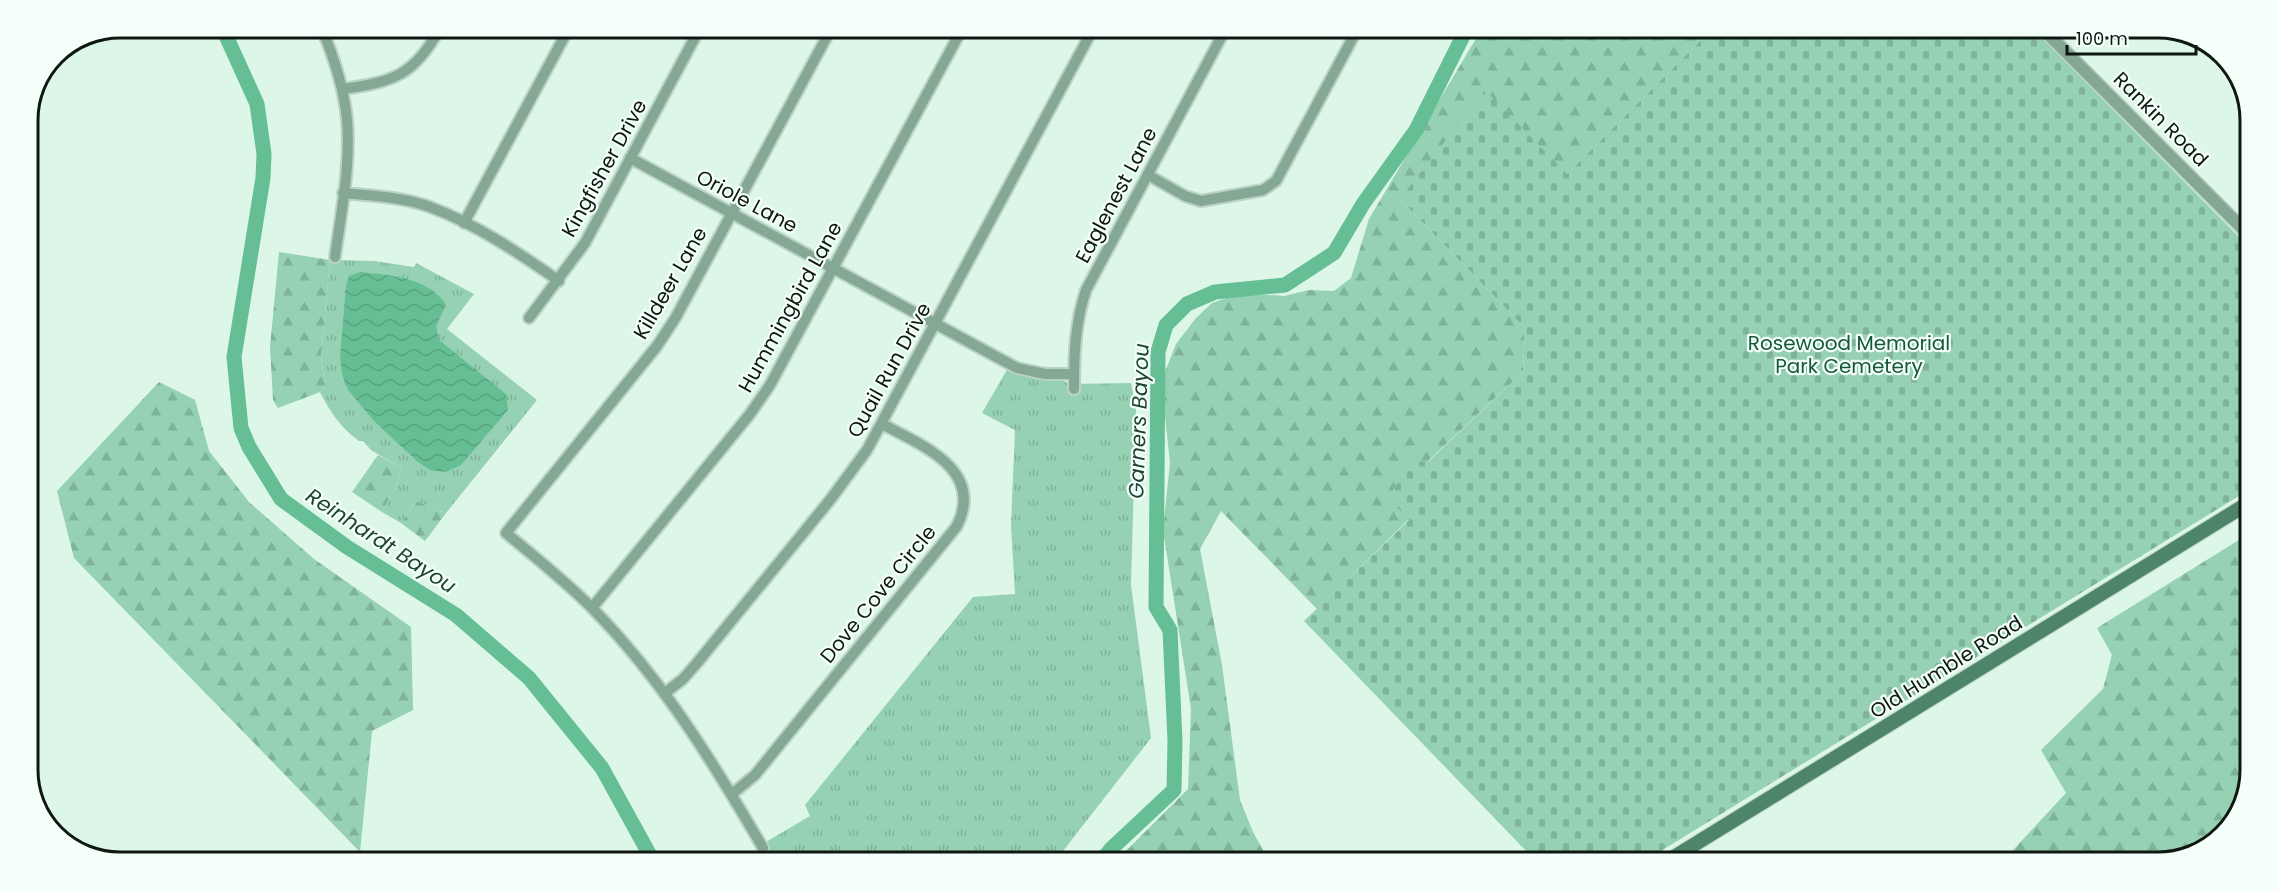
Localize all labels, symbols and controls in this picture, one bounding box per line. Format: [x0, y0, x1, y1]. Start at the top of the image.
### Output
scale bar [2067, 18, 2196, 56]
text: 100 m [2076, 26, 2128, 51]
street label: Rankin Road [2107, 65, 2215, 173]
street label: Kingfisher Drive [555, 94, 653, 242]
street label: Eaglenest Lane [1068, 122, 1164, 268]
street label: Oriole Lane [691, 163, 803, 239]
street label: Hummingbird Lane [731, 217, 849, 397]
street label: Killdeer Lane [627, 222, 713, 344]
street label: Quail Run Drive [840, 297, 938, 443]
park label: Rosewood Memorial Park Cemetery [1748, 329, 1950, 380]
water label: Garners Bayou [1121, 343, 1156, 499]
water label: Reinhardt Bayou [301, 481, 462, 600]
street label: Dove Cove Circle [814, 519, 942, 669]
street label: Old Humble Road [1864, 609, 2028, 725]

